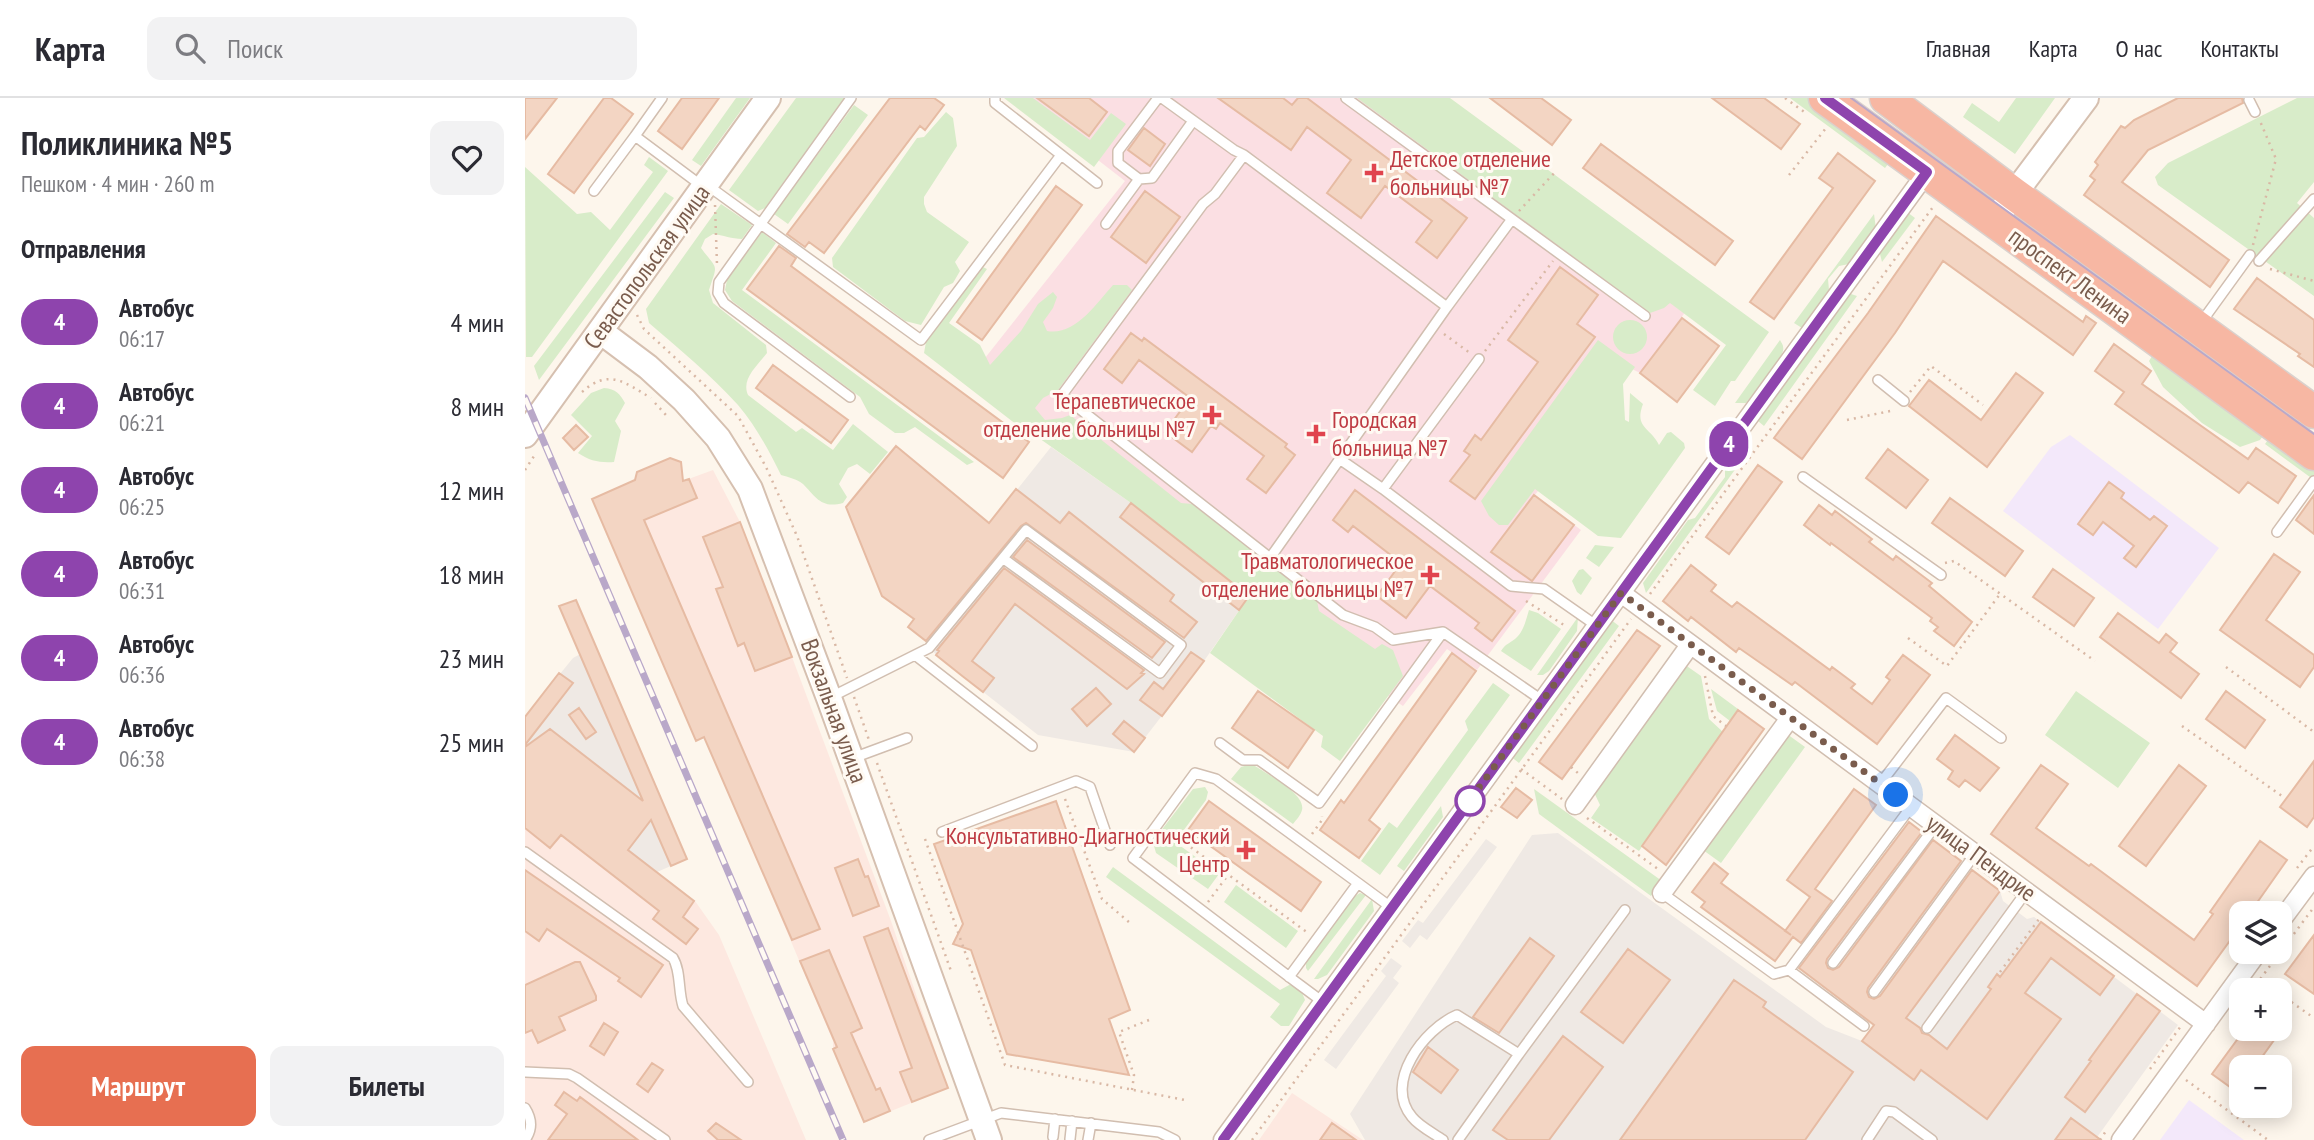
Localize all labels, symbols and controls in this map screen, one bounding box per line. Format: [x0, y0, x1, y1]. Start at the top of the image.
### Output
search box [147, 17, 637, 80]
text: Карта [35, 27, 105, 70]
icon: search [171, 29, 209, 67]
text: Поиск [227, 32, 283, 65]
text: Главная [1926, 33, 1991, 64]
text: Карта [2029, 33, 2078, 64]
text: О нас [2116, 33, 2162, 64]
text: Контакты [2200, 33, 2279, 64]
text: Поликлиника №5 [21, 121, 233, 164]
button: heart [430, 121, 504, 195]
place label: Детское отделение больницы №7 [1390, 143, 1551, 202]
marker: Детское отделение больницы №7 [1364, 163, 1384, 183]
text: Пешком · 4 мин · 260 m [21, 169, 214, 198]
street label: Севастопольская улица [577, 178, 717, 355]
street label: проспект Ленина [2003, 221, 2138, 331]
text: Отправления [21, 232, 146, 265]
text: Автобус [119, 291, 194, 324]
text: 4 [54, 306, 65, 337]
text: 4 мин [451, 306, 504, 339]
text: 06:17 [119, 324, 165, 353]
text: Автобус [119, 375, 194, 408]
place label: Терапевтическое отделение больницы №7 [983, 385, 1196, 444]
text: 4 [54, 390, 65, 421]
text: 8 мин [451, 390, 504, 423]
place label: Городская больница №7 [1332, 404, 1448, 463]
marker: Терапевтическое отделение больницы №7 [1202, 405, 1222, 425]
text: 06:21 [119, 408, 165, 437]
line badge: 4 [1706, 421, 1752, 467]
marker: Городская больница №7 [1306, 424, 1326, 444]
text: 4 [1723, 428, 1735, 459]
text: Автобус [119, 459, 194, 492]
text: 4 [54, 474, 65, 505]
text: 12 мин [439, 474, 504, 507]
text: 06:25 [119, 492, 165, 521]
text: Автобус [119, 543, 194, 576]
place label: Травматологическое отделение больницы №7 [1201, 545, 1414, 604]
text: 4 [54, 558, 65, 589]
text: 18 мин [439, 558, 504, 591]
marker: Травматологическое отделение больницы №7 [1420, 565, 1440, 585]
text: 06:31 [119, 576, 165, 605]
text: Автобус [119, 627, 194, 660]
street label: Вокзальная улица [794, 634, 875, 787]
text: 4 [54, 642, 65, 673]
text: 23 мин [439, 642, 504, 675]
text: 06:36 [119, 660, 165, 689]
text: Автобус [119, 711, 194, 744]
text: 4 [54, 726, 65, 757]
text: 25 мин [439, 726, 504, 759]
text: 06:38 [119, 744, 165, 773]
your location [1878, 777, 1913, 812]
unlabelled marker [1455, 786, 1485, 816]
street label: улица Пендрие [1920, 807, 2042, 908]
place label: Консультативно-Диагностический Центр [946, 820, 1230, 879]
marker: Консультативно-Диагностический Центр [1236, 840, 1256, 860]
map controls [2229, 901, 2292, 1118]
button: layers [2229, 901, 2292, 964]
button: + [2229, 978, 2292, 1041]
button: Маршрут [21, 1046, 256, 1126]
button: Билеты [270, 1046, 504, 1126]
button: − [2229, 1055, 2292, 1118]

